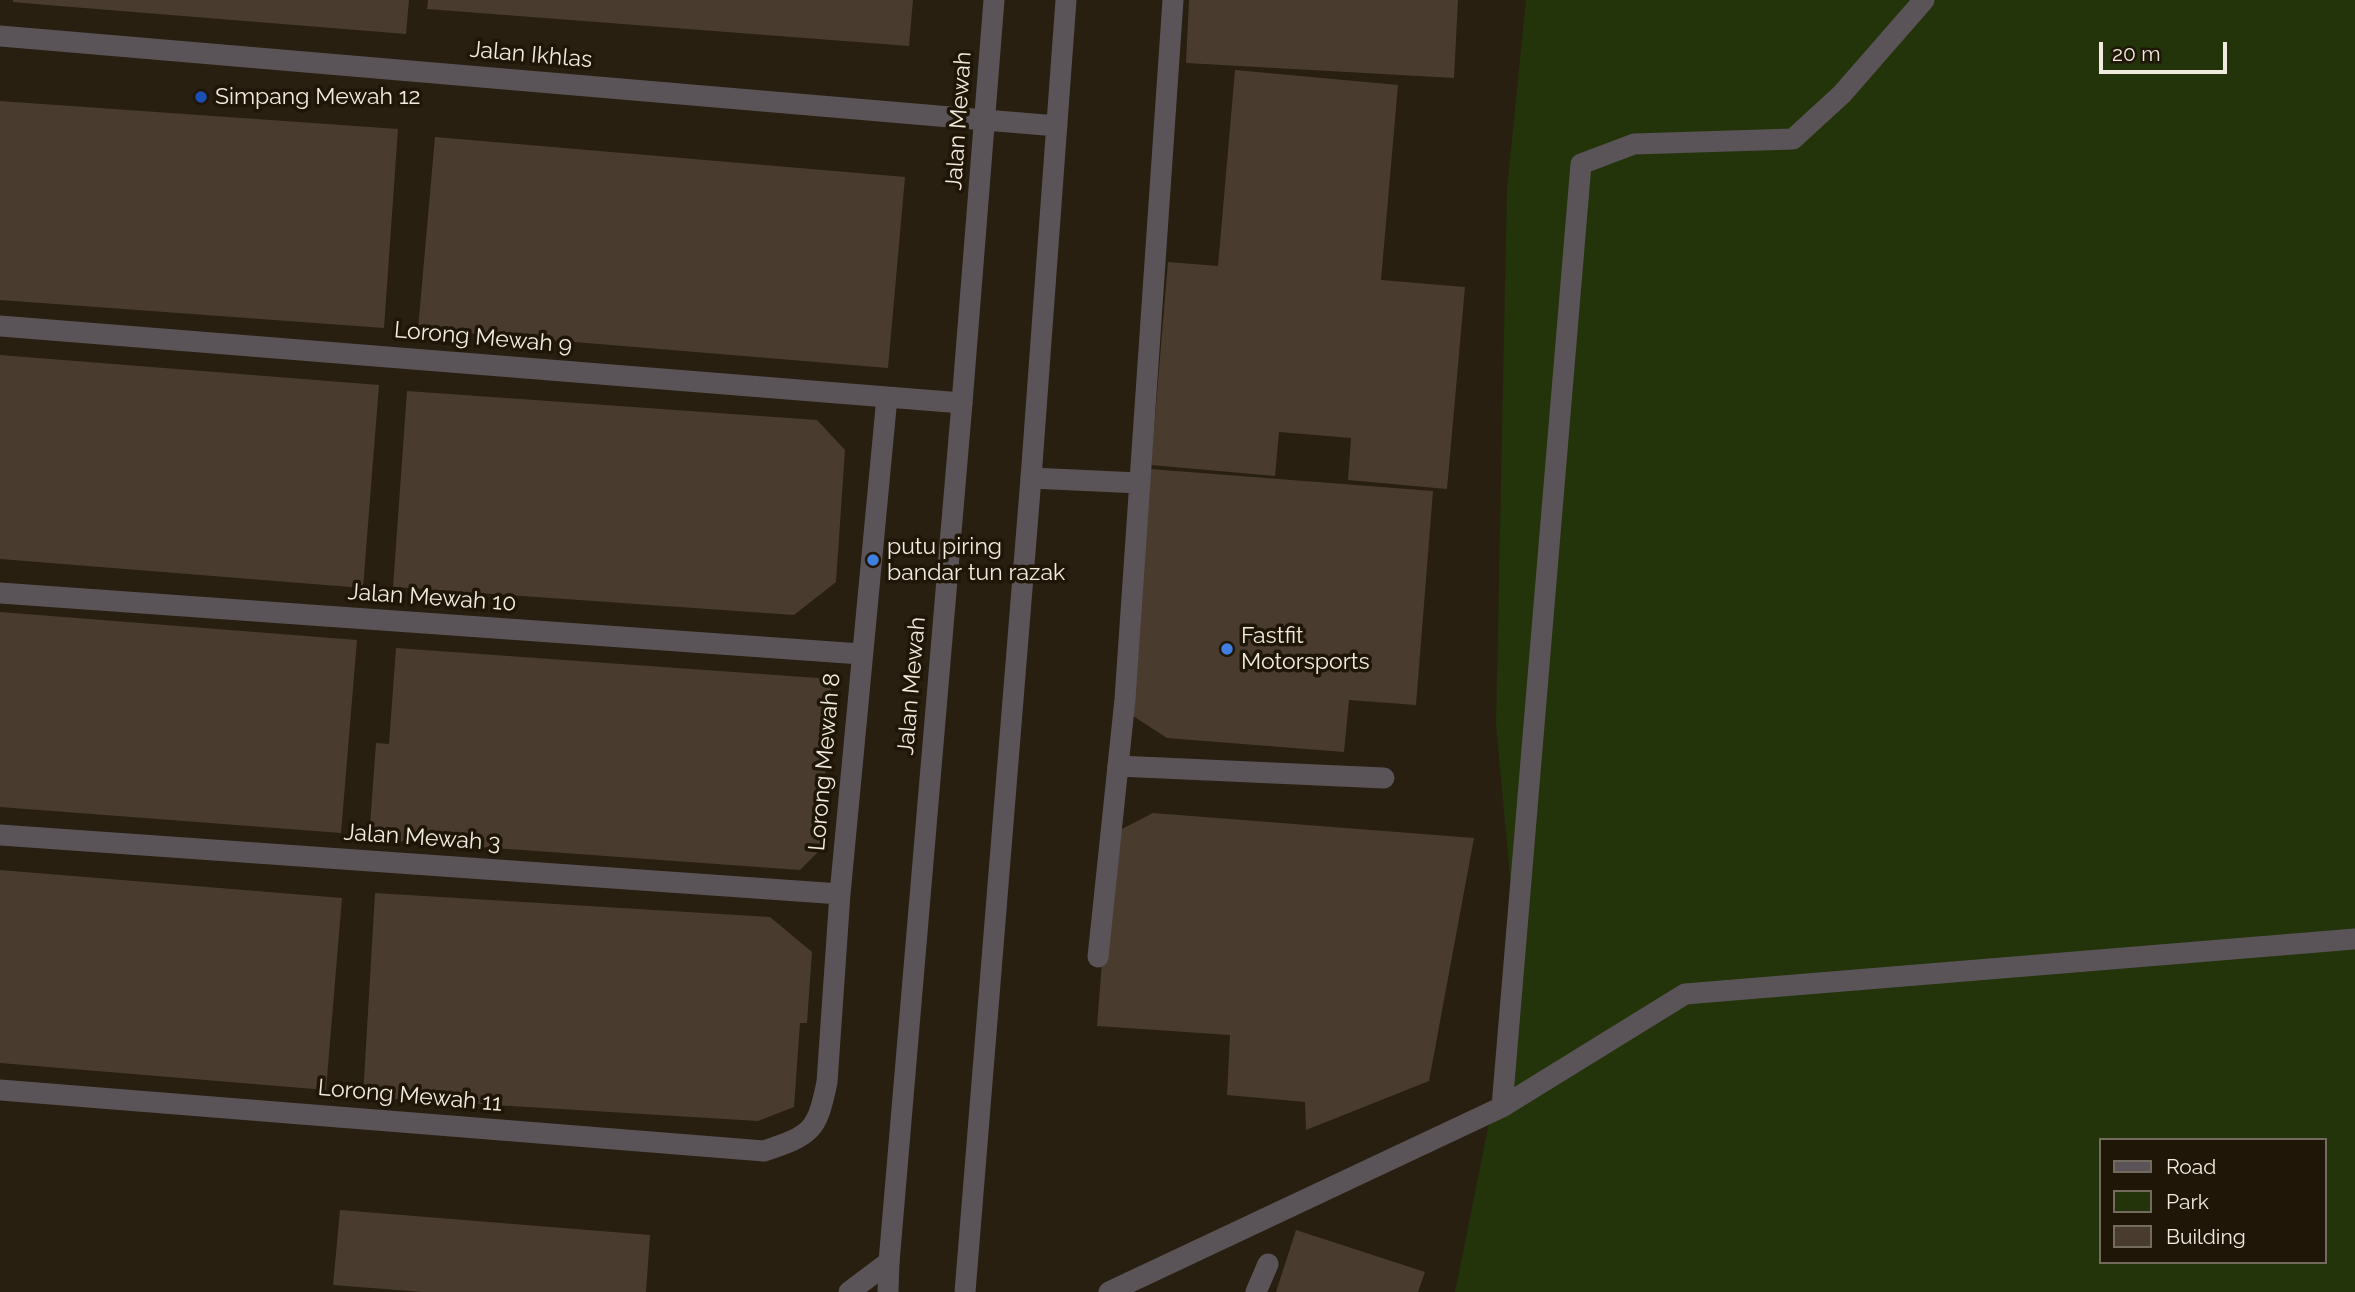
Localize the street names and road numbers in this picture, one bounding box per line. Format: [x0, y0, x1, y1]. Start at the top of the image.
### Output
street label: Jalan Ikhlas [469, 36, 593, 74]
street label: Jalan Mewah [940, 51, 978, 191]
street label: Lorong Mewah 9 [393, 316, 573, 360]
street label: Jalan Mewah 10 [347, 578, 517, 618]
street label: Jalan Mewah [892, 616, 932, 756]
street label: Lorong Mewah 8 [803, 672, 847, 852]
street label: Jalan Mewah 3 [343, 819, 501, 857]
street label: Lorong Mewah 11 [317, 1074, 503, 1118]

